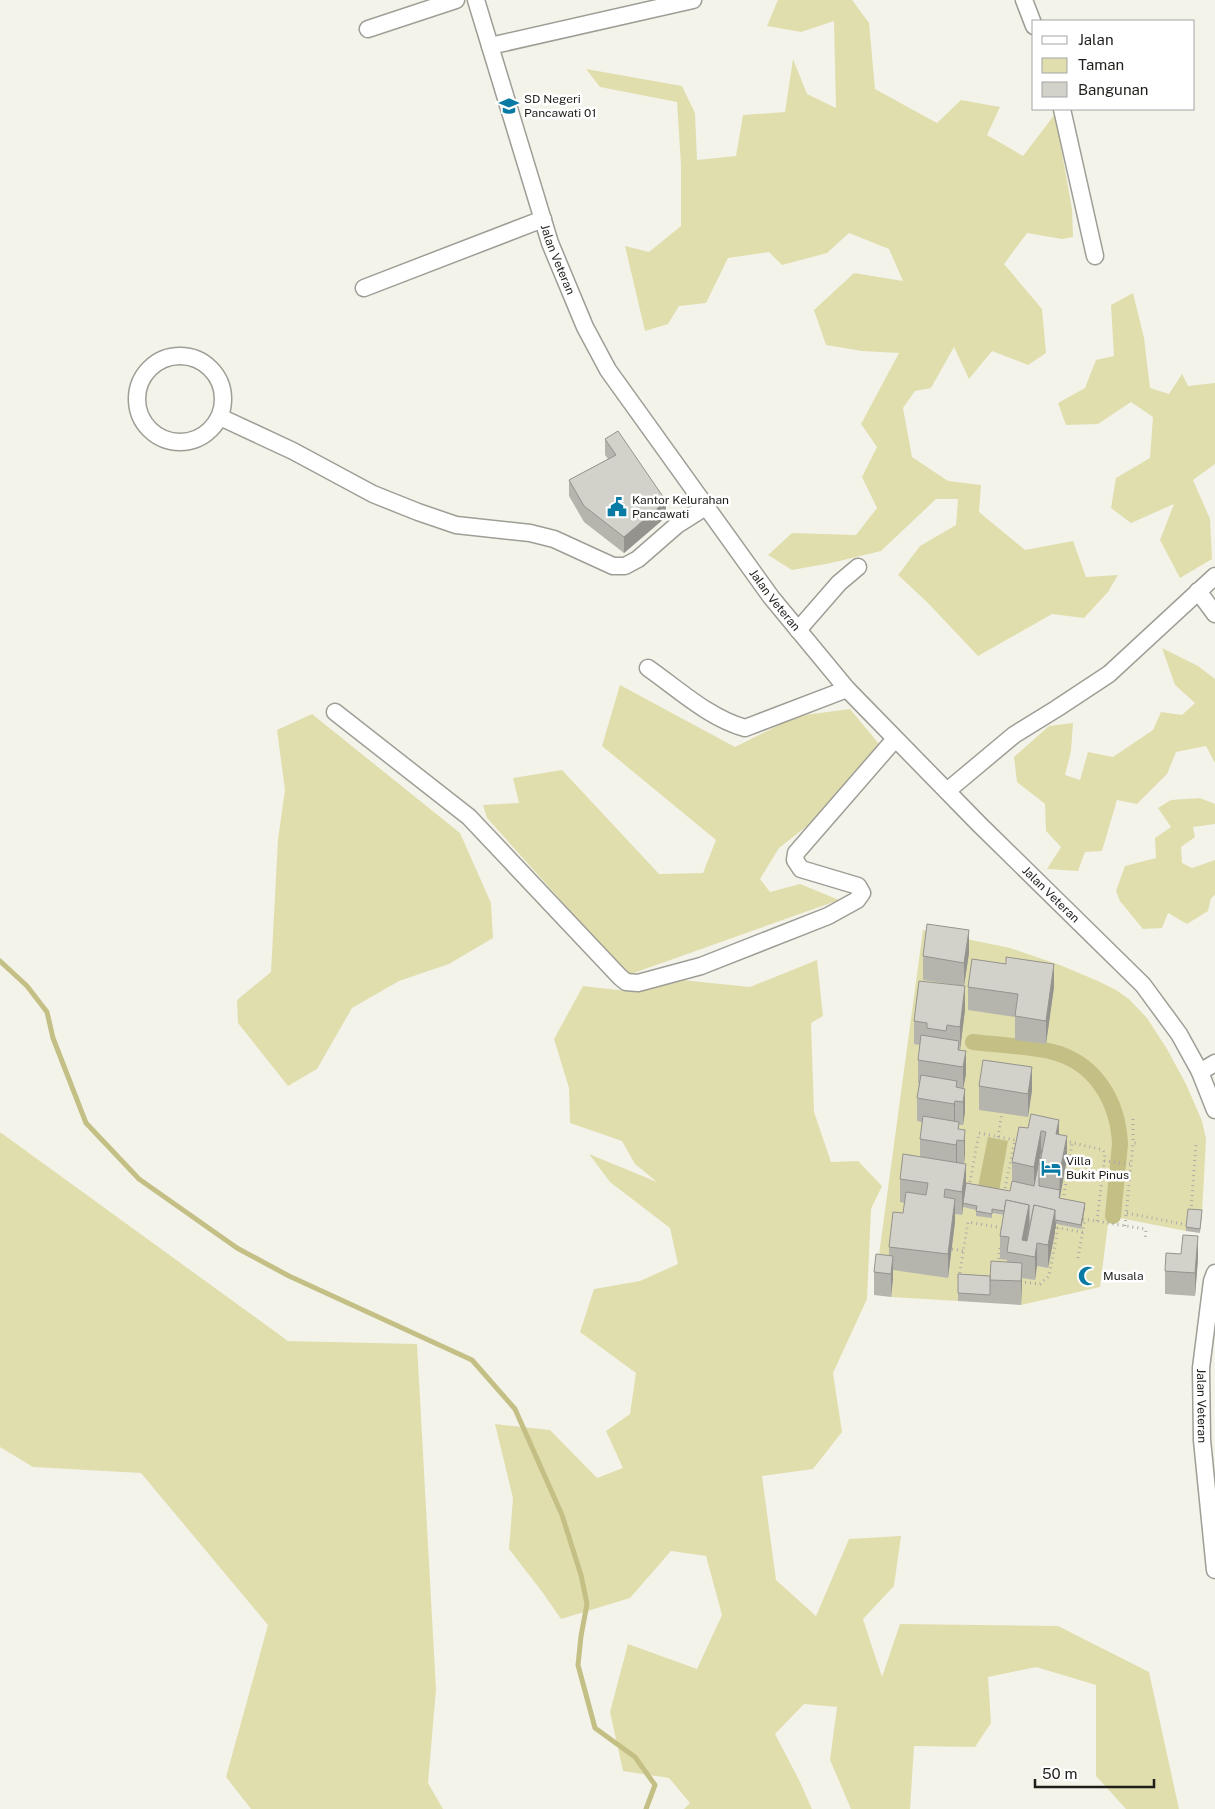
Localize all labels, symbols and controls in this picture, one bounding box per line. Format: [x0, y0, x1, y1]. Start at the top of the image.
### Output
legend [1032, 20, 1195, 110]
text: Jalan [1078, 31, 1114, 48]
text: Taman [1078, 56, 1124, 73]
text: Bangunan [1078, 81, 1149, 98]
place label: SD Negeri Pancawati 01 [524, 92, 596, 120]
school or university icon: SD Negeri Pancawati 01 [498, 95, 520, 117]
street label: Jalan Veteran [538, 222, 578, 297]
place label: Kantor Kelurahan Pancawati [632, 493, 729, 521]
public building icon: Kantor Kelurahan Pancawati [606, 496, 628, 518]
street label: Jalan Veteran [746, 566, 803, 634]
street label: Jalan Veteran [1019, 863, 1082, 926]
place label: Villa Bukit Pinus [1066, 1154, 1129, 1182]
hotel icon: Villa Bukit Pinus [1040, 1157, 1062, 1179]
mosque icon: Musala [1077, 1265, 1099, 1287]
place label: Musala [1103, 1269, 1144, 1283]
street label: Jalan Veteran [1194, 1368, 1209, 1443]
scale bar [1035, 1756, 1154, 1788]
text: 50 m [1042, 1765, 1077, 1782]

